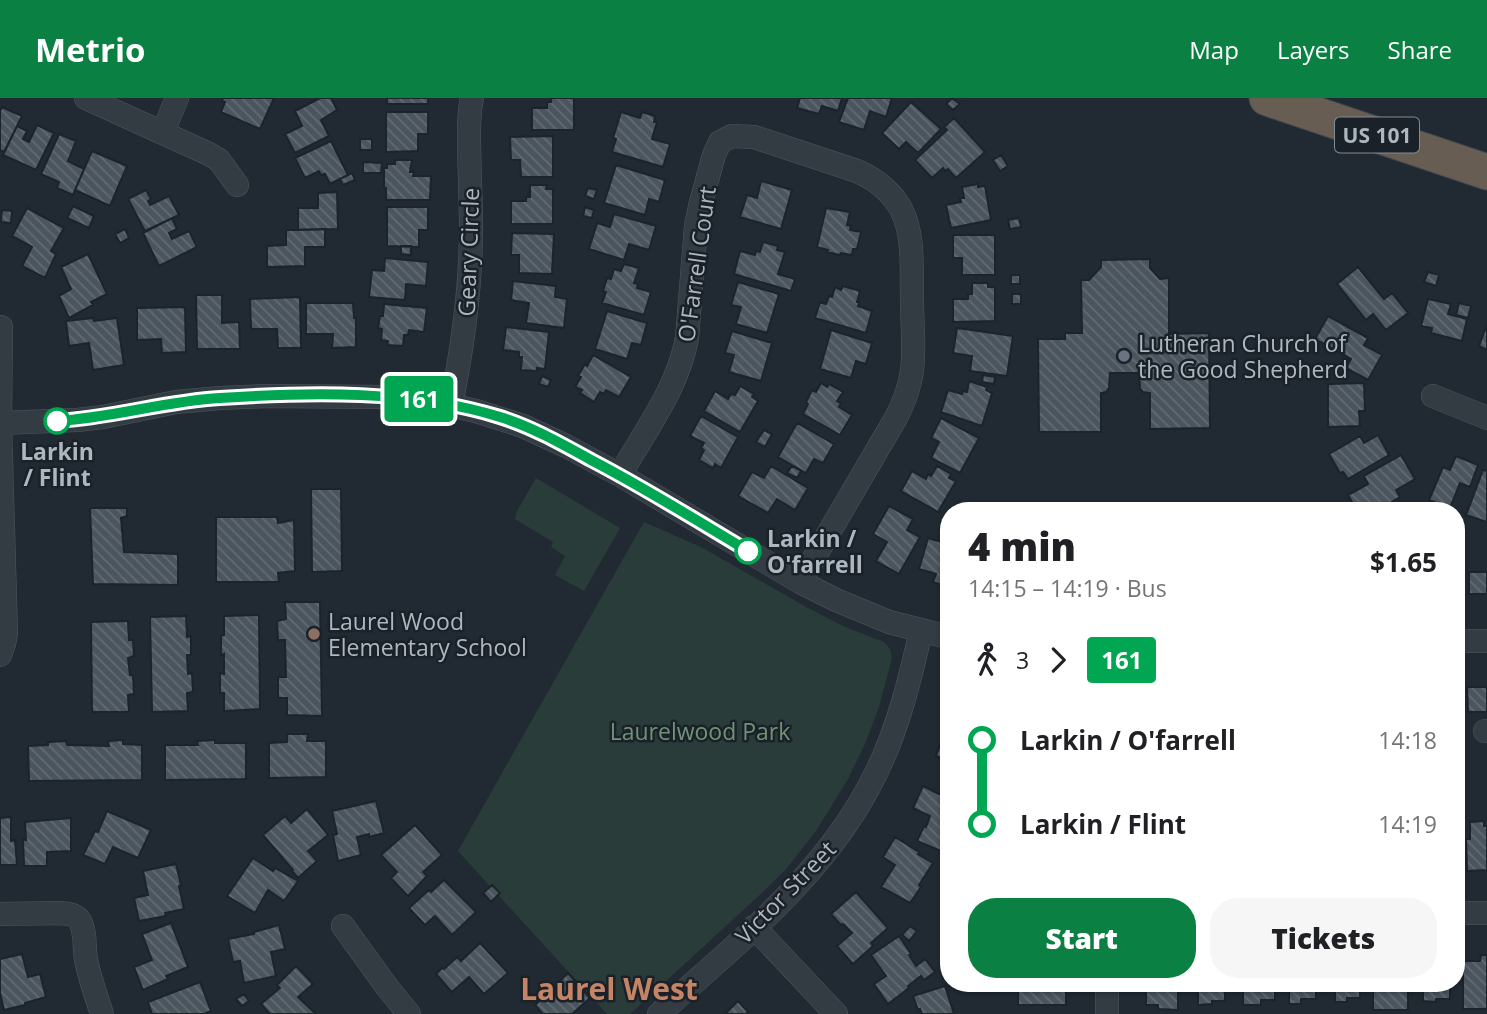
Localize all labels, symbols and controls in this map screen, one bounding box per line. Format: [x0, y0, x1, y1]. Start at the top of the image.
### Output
text: Metrio [35, 27, 145, 72]
text: Map [1189, 33, 1239, 66]
text: Layers [1277, 33, 1350, 66]
text: Share [1388, 33, 1452, 66]
road number: US 101 [1335, 118, 1419, 152]
street label: O'Farrell Court [669, 184, 723, 344]
street label: Geary Circle [450, 187, 486, 317]
place label: Lutheran Church of the Good Shepherd [1138, 327, 1348, 385]
marker: Lutheran Church of the Good Shepherd [1116, 348, 1132, 364]
line badge: 161 [379, 376, 459, 422]
text: 161 [398, 382, 440, 415]
marker: Larkin / Flint [44, 408, 70, 434]
place label: Larkin / Flint [20, 435, 94, 493]
text: 4 min [968, 520, 1076, 572]
place label: Larkin / O'farrell [767, 522, 863, 580]
marker: Larkin / O'farrell [735, 538, 761, 564]
text: $1.65 [1370, 544, 1437, 580]
text: 14:15 – 14:19 · Bus [968, 572, 1167, 604]
place label: Laurel Wood Elementary School [328, 605, 527, 663]
marker: Laurel Wood Elementary School [306, 626, 322, 642]
icon: walk [968, 641, 1006, 679]
icon: forward [1039, 641, 1077, 679]
text: 161 [1101, 643, 1142, 676]
text: 3 [1016, 644, 1029, 676]
park label: Laurelwood Park [610, 715, 790, 747]
text: Larkin / O'farrell [1020, 722, 1236, 758]
text: 14:18 [1378, 724, 1437, 756]
text: Larkin / Flint [1020, 806, 1186, 842]
text: 14:19 [1378, 808, 1437, 840]
street label: Victor Street [728, 833, 842, 951]
button: Start [968, 898, 1196, 978]
button: Tickets [1210, 898, 1437, 978]
district label: Laurel West [520, 968, 698, 1009]

